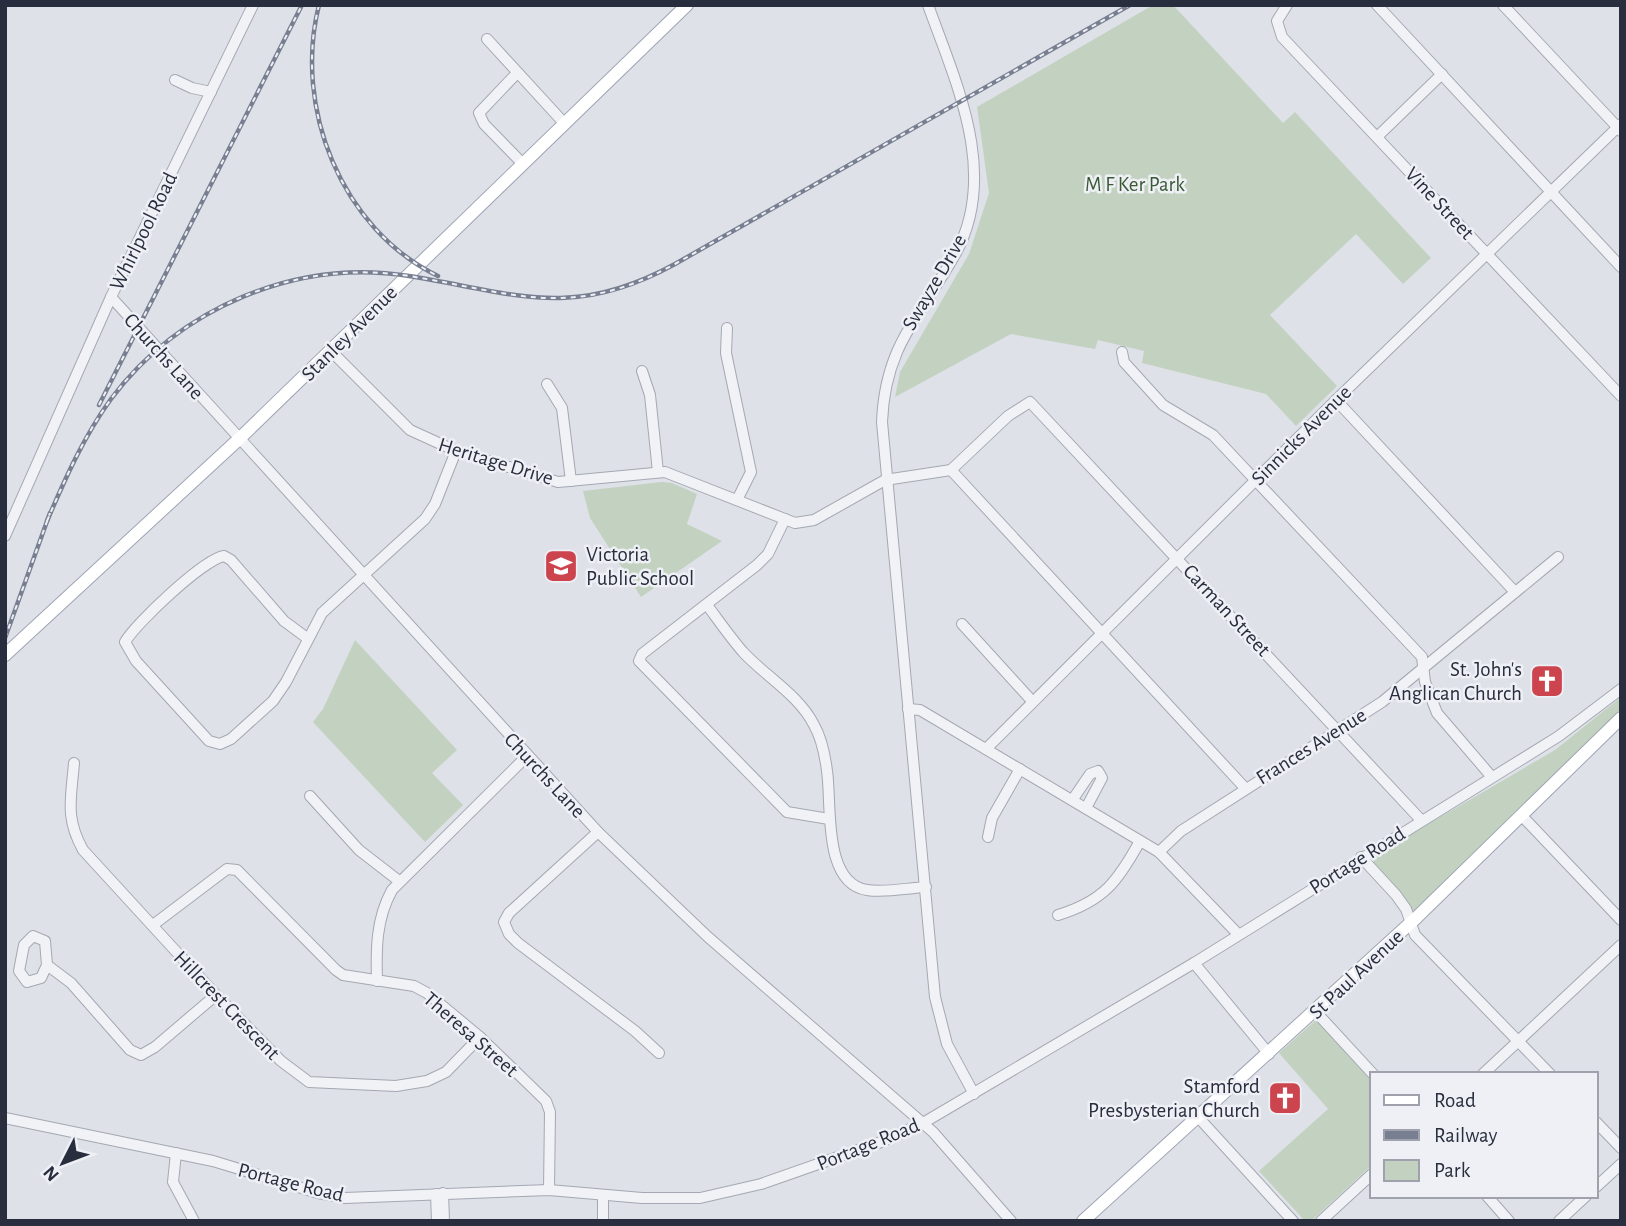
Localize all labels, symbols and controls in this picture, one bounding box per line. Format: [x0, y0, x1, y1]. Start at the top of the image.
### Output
street label: Vine Street [1401, 163, 1478, 244]
street label: Whirlpool Road [106, 169, 181, 293]
park label: M F Ker Park [1085, 174, 1185, 195]
street label: Swayze Drive [899, 231, 970, 334]
street label: Stanley Avenue [298, 282, 401, 385]
street label: Churchs Lane [120, 309, 208, 404]
street label: Sinnicks Avenue [1247, 381, 1355, 489]
street label: Heritage Drive [436, 434, 556, 489]
place label: Victoria Public School [586, 544, 694, 589]
school or university icon: Victoria Public School [542, 547, 580, 585]
street label: Carman Street [1179, 560, 1274, 661]
place label: St. John's Anglican Church [1389, 659, 1522, 704]
church icon: St. John's Anglican Church [1528, 662, 1566, 700]
street label: Frances Avenue [1252, 704, 1370, 789]
street label: Churchs Lane [500, 729, 589, 822]
street label: Portage Road [1306, 823, 1409, 898]
street label: St Paul Avenue [1305, 926, 1408, 1023]
street label: Hillcrest Crescent [170, 947, 284, 1064]
street label: Theresa Street [419, 988, 522, 1081]
legend [1370, 1072, 1598, 1198]
place label: Stamford Presbysterian Church [1088, 1076, 1260, 1121]
church icon: Stamford Presbysterian Church [1266, 1079, 1304, 1117]
text: Road [1434, 1090, 1476, 1111]
street label: Portage Road [814, 1114, 923, 1175]
text: Railway [1434, 1125, 1497, 1146]
north arrow [28, 1128, 98, 1198]
street label: Portage Road [236, 1159, 346, 1206]
text: Park [1434, 1160, 1471, 1181]
text: N [40, 1162, 63, 1185]

